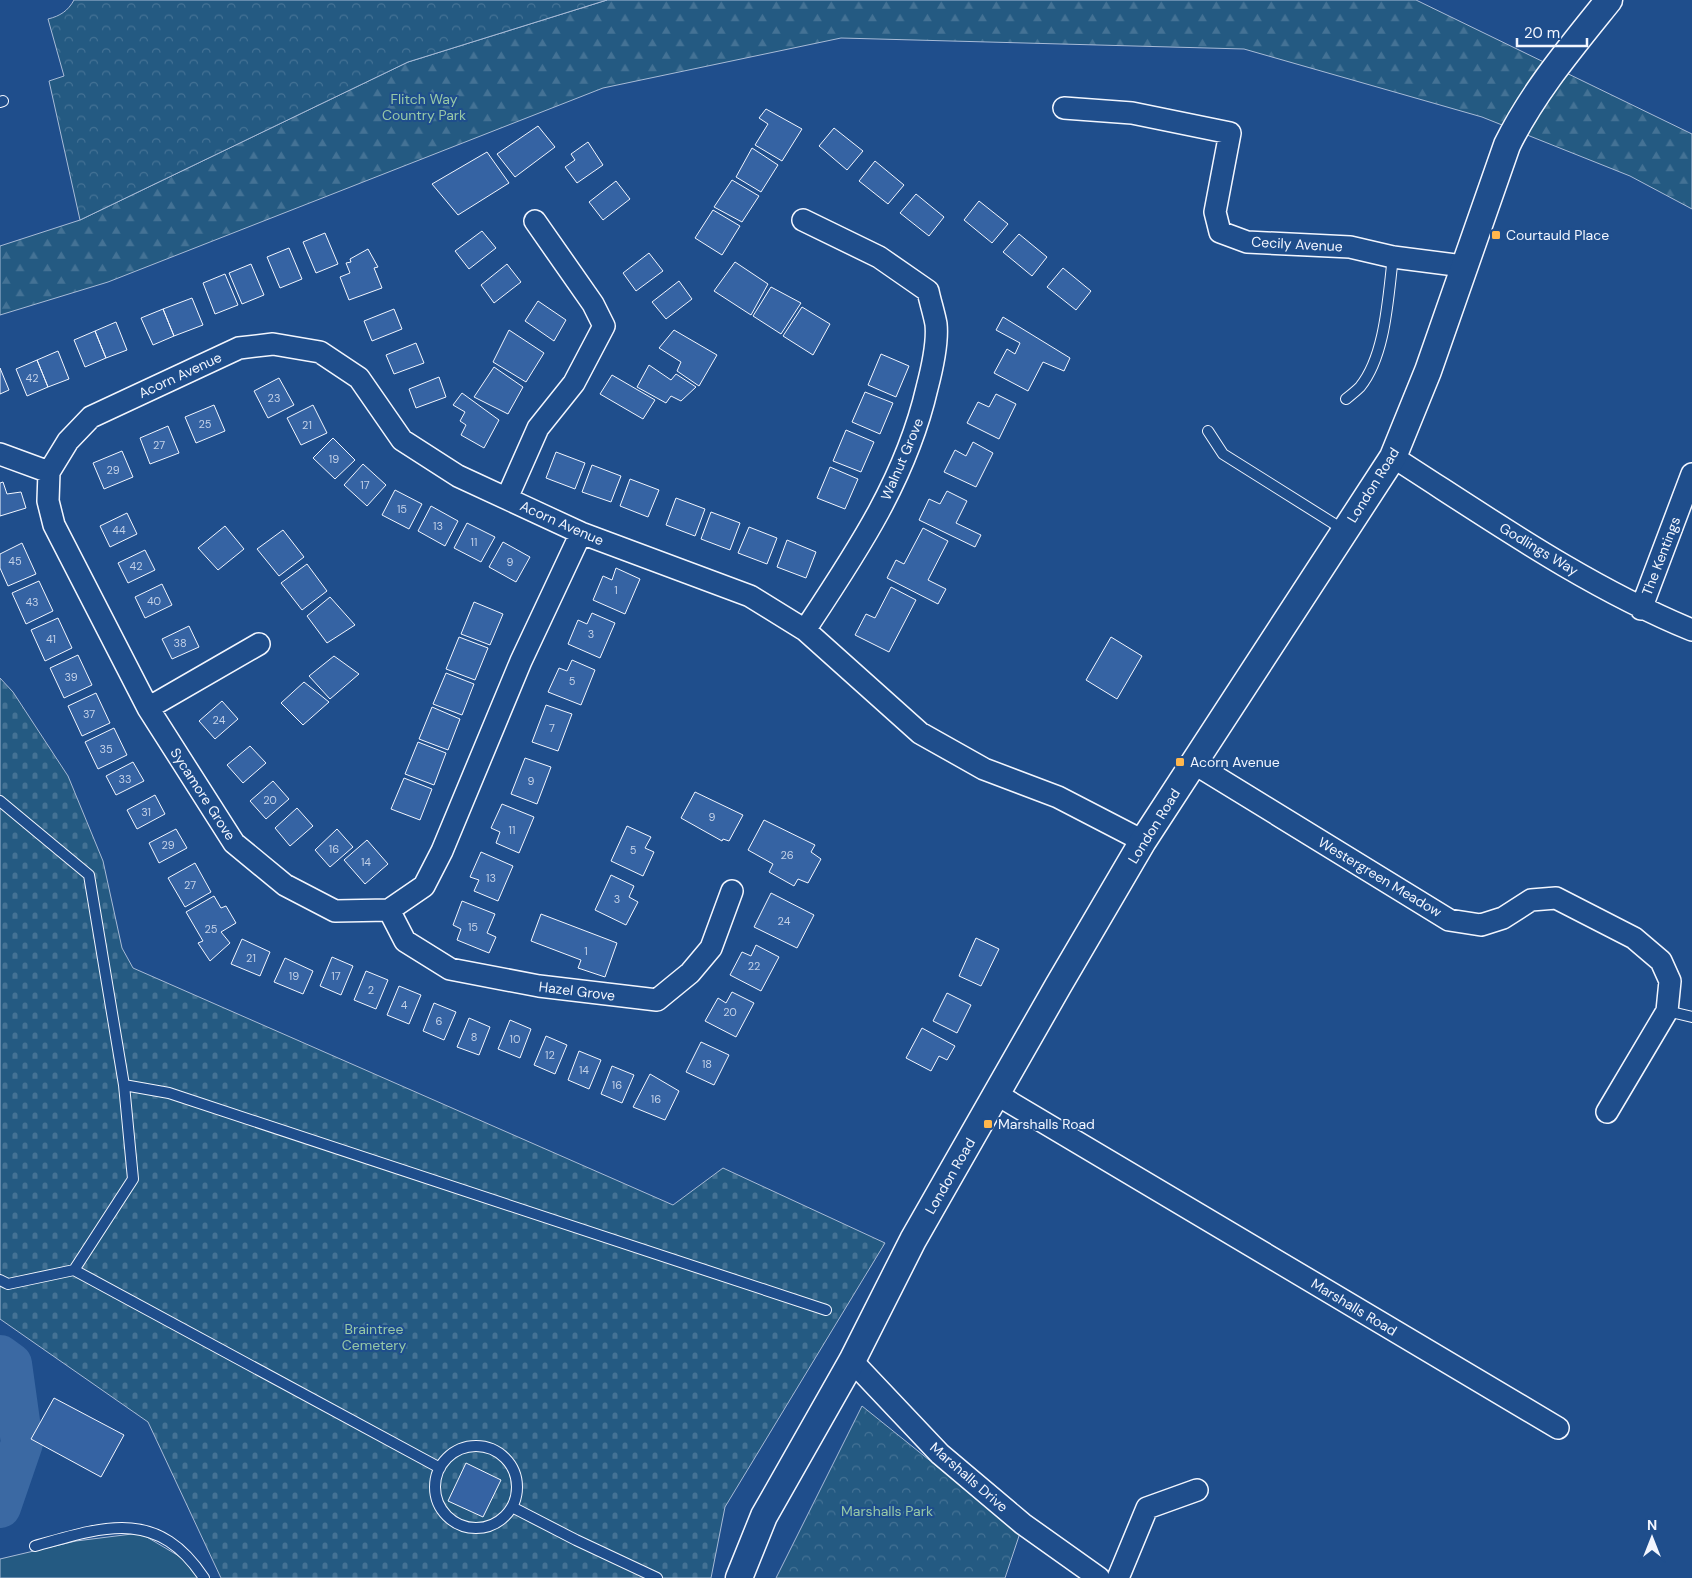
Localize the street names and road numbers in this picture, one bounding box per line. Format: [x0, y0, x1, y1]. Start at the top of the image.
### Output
street label: Cecily Avenue [1251, 233, 1343, 255]
street label: Acorn Avenue [136, 348, 225, 402]
street label: Walnut Grove [877, 415, 927, 503]
street label: London Road [1343, 444, 1403, 526]
street label: Acorn Avenue [517, 497, 607, 549]
street label: The Kentings [1638, 514, 1684, 598]
street label: Godlings Way [1496, 518, 1582, 580]
street label: Sycamore Grove [166, 744, 240, 844]
street label: London Road [1124, 785, 1184, 867]
street label: Westergreen Meadow [1315, 833, 1445, 921]
street label: Hazel Grove [538, 977, 616, 1005]
street label: London Road [921, 1135, 979, 1217]
street label: Marshalls Road [1308, 1274, 1400, 1340]
street label: Marshalls Drive [926, 1438, 1012, 1516]

